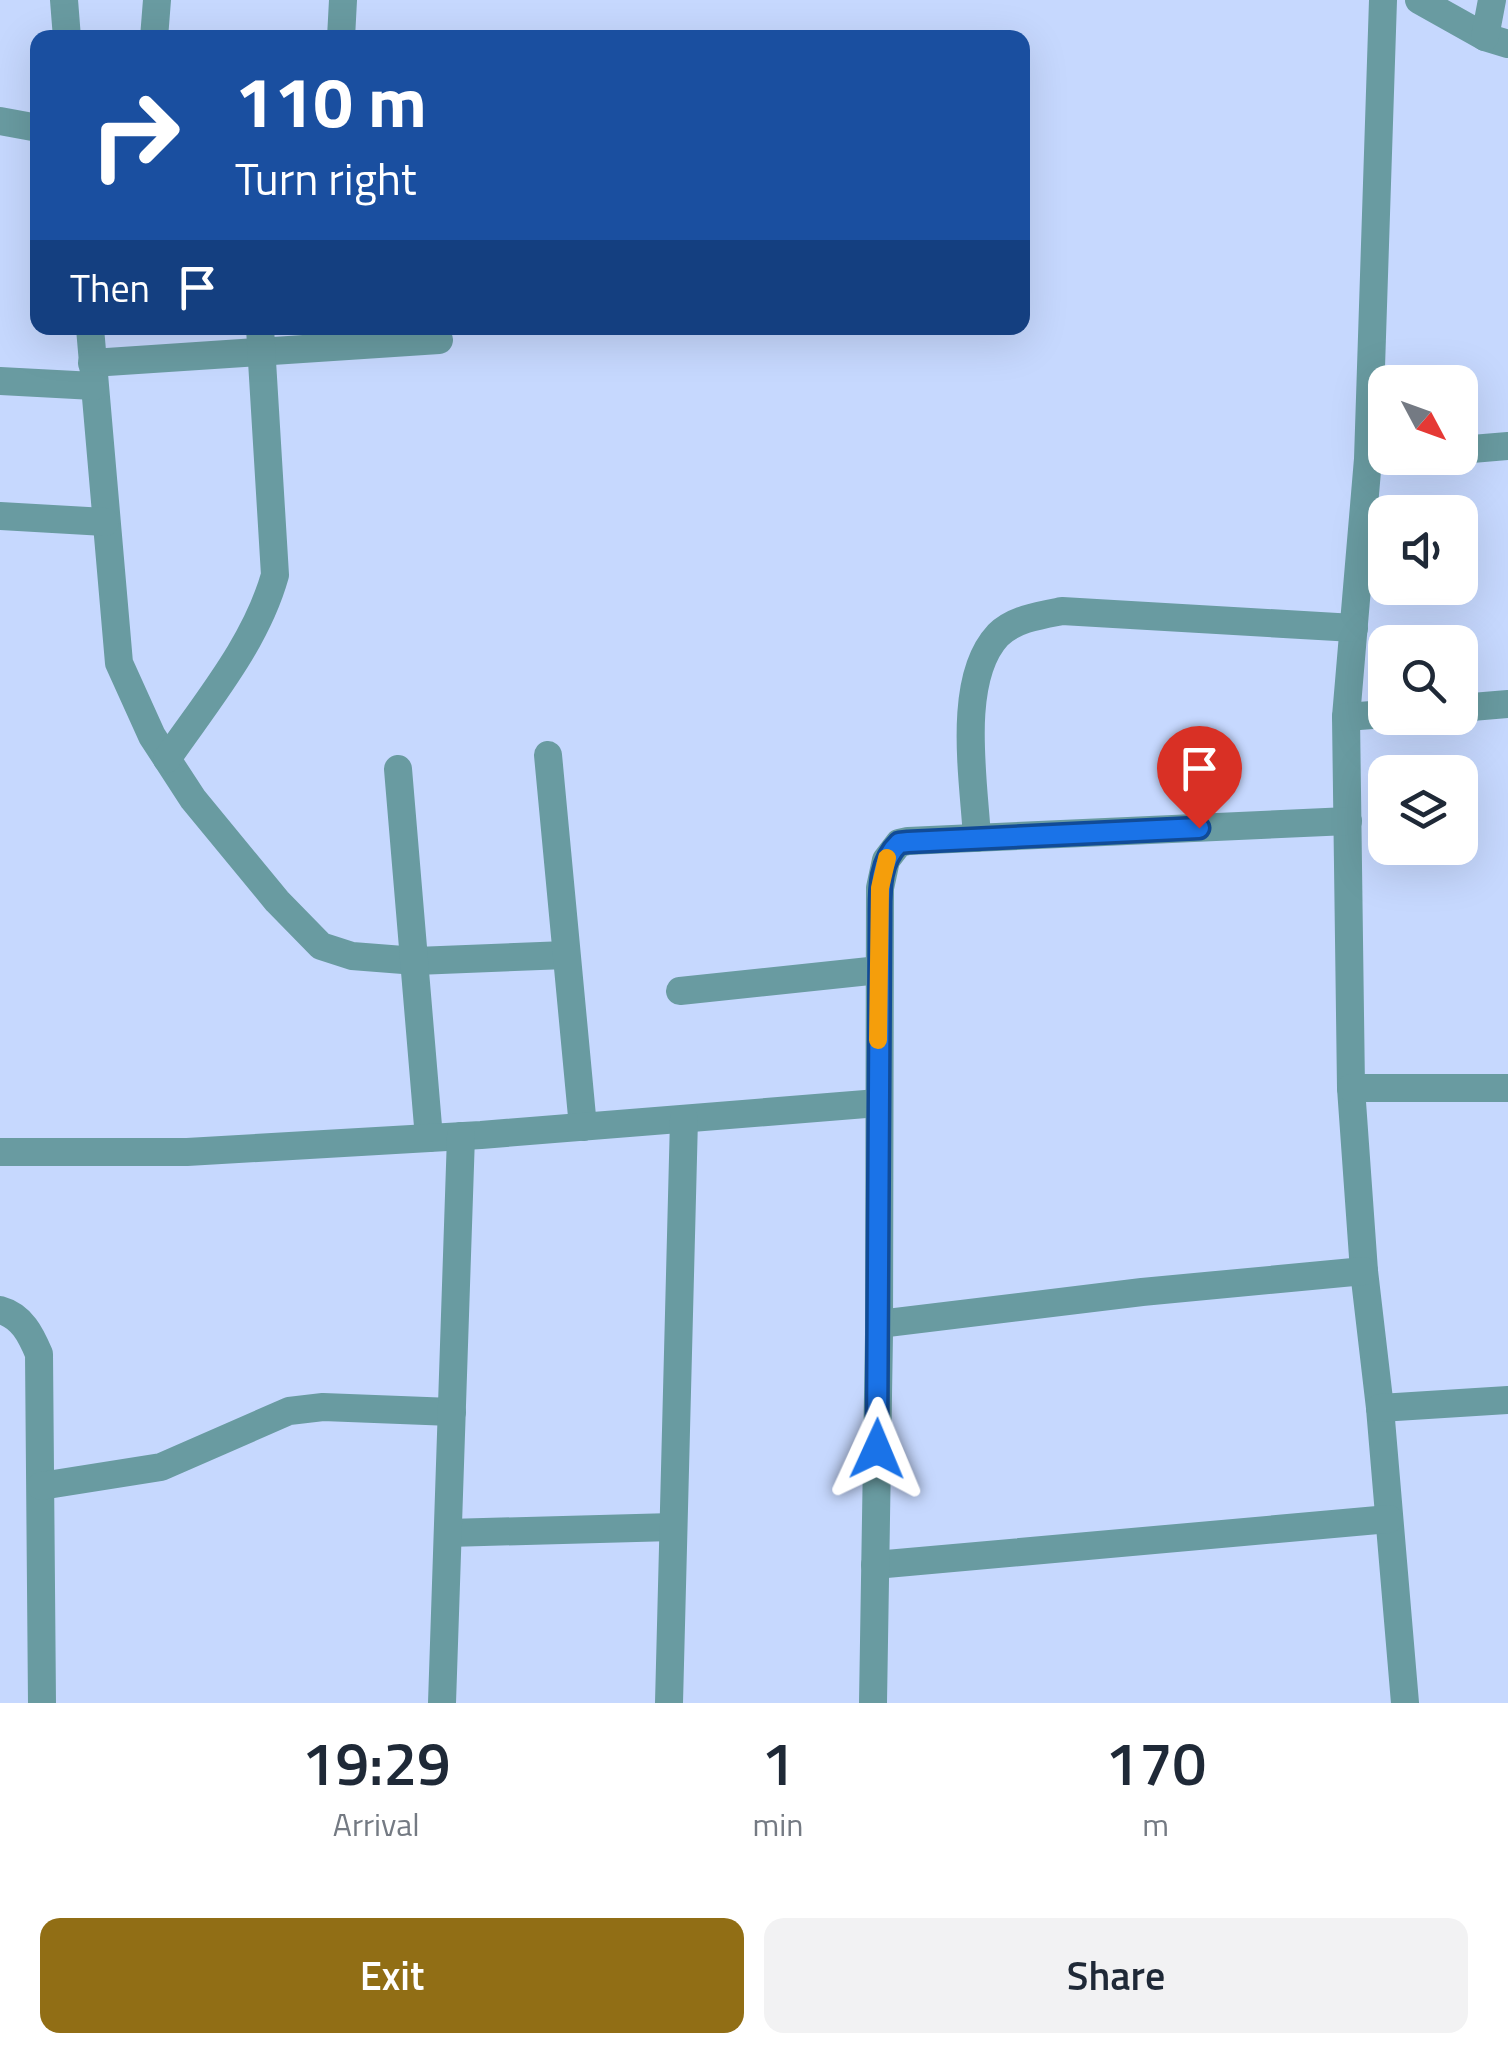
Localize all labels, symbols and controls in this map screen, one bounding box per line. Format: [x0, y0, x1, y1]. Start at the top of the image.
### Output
text: 110 m [235, 48, 427, 154]
icon: right [70, 70, 200, 200]
text: Turn right [235, 144, 417, 212]
text: Then [70, 259, 150, 317]
icon: arrive [170, 260, 225, 315]
north arrow [1368, 365, 1478, 475]
map controls [1368, 365, 1478, 865]
button: sound [1368, 495, 1478, 605]
button: search [1368, 625, 1478, 735]
pin [1157, 726, 1242, 829]
icon: arrive [1172, 741, 1227, 796]
button: layers [1368, 755, 1478, 865]
position arrow [825, 1397, 929, 1501]
text: 19:29 [302, 1717, 451, 1808]
text: 1 [761, 1717, 795, 1808]
text: 170 [1105, 1717, 1206, 1808]
text: Arrival [333, 1800, 420, 1848]
text: min [752, 1800, 803, 1848]
text: m [1142, 1800, 1169, 1848]
button: Exit [40, 1918, 744, 2033]
button: Share [764, 1918, 1468, 2033]

